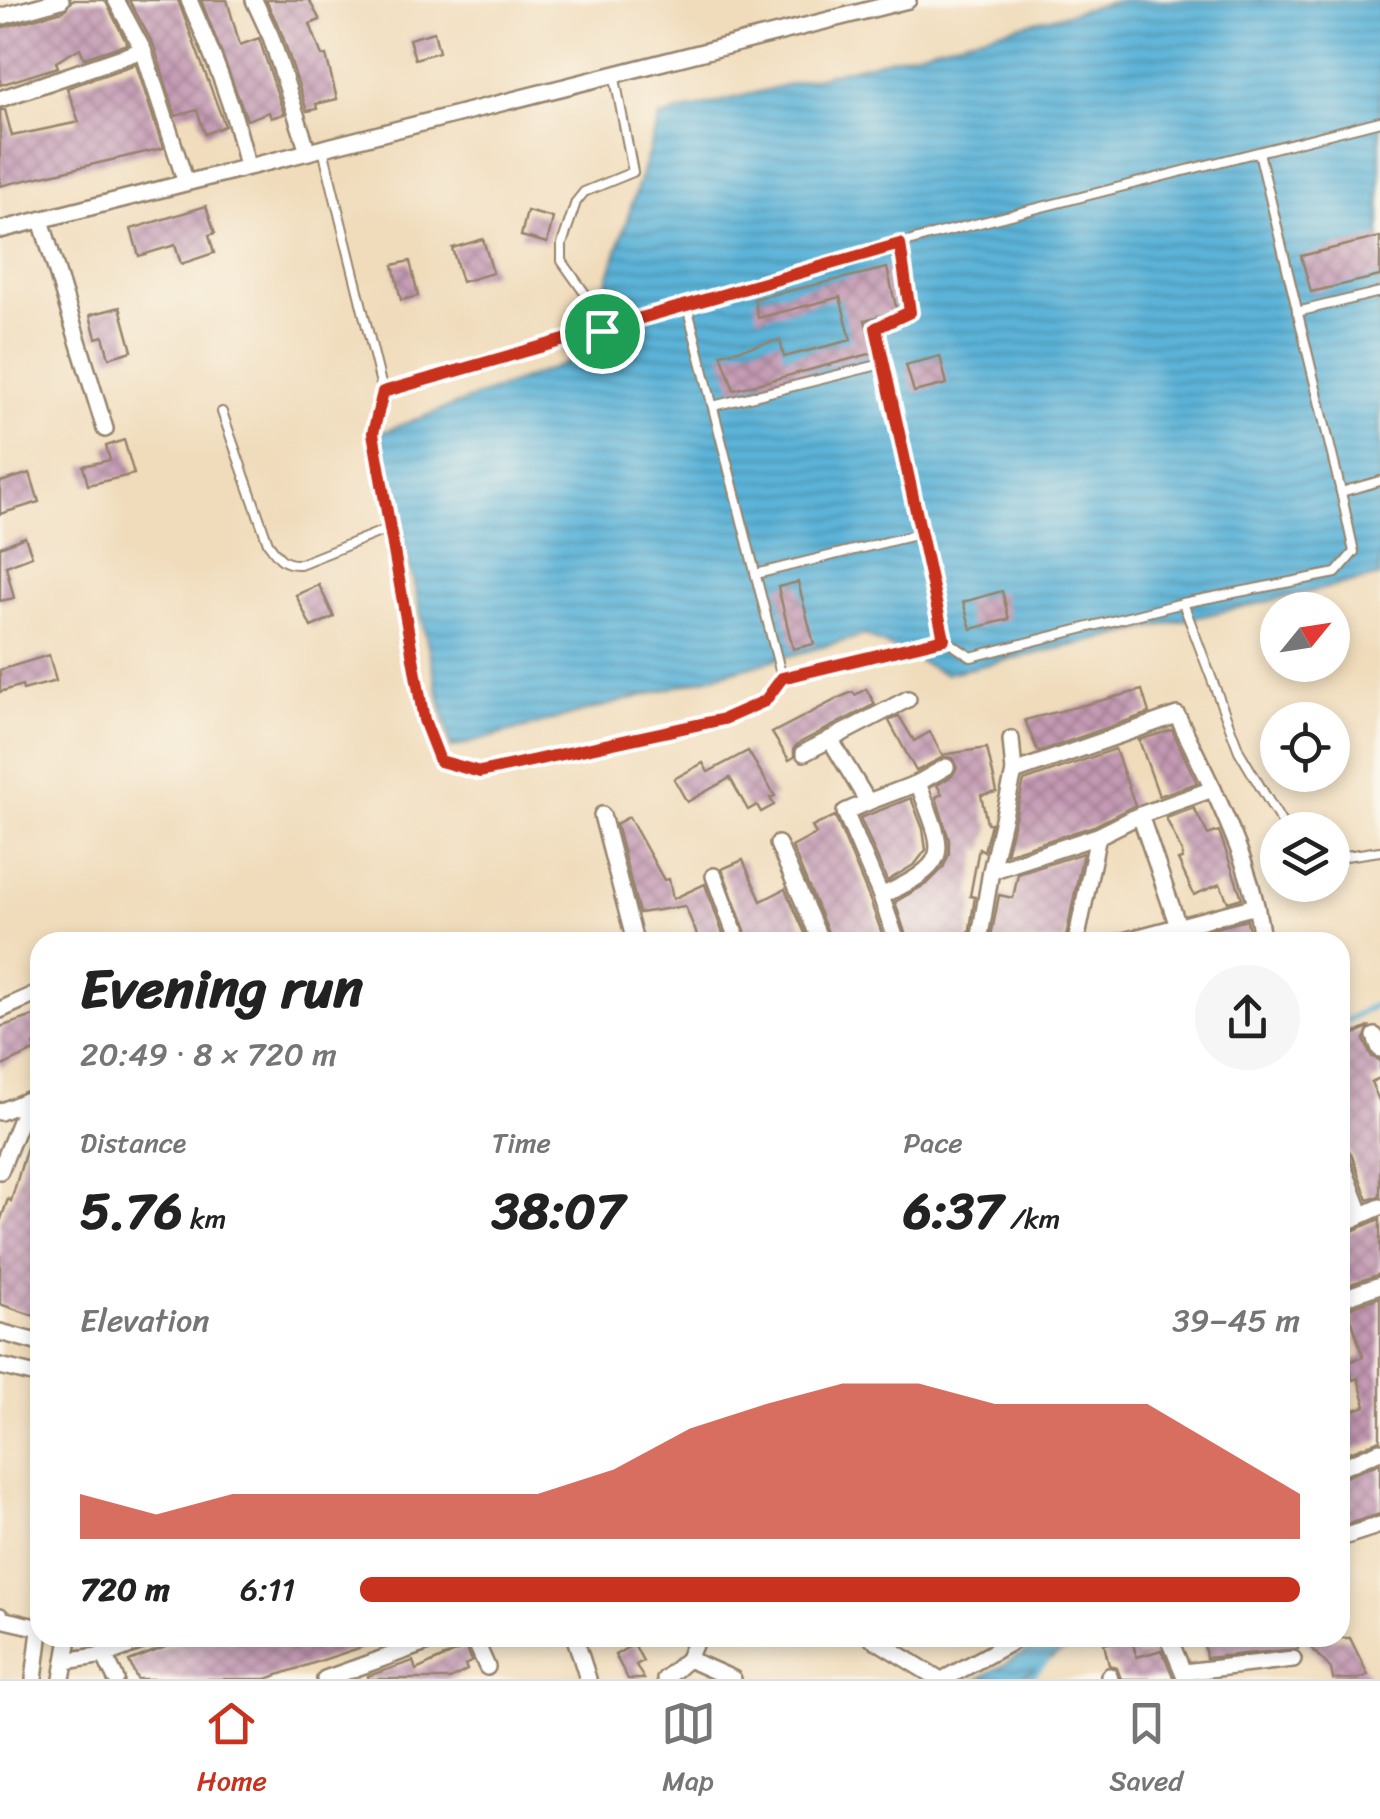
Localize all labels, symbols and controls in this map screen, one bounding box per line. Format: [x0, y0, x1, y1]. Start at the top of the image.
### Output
pin [560, 289, 645, 374]
icon: arrive [575, 304, 630, 359]
north arrow [1260, 592, 1350, 682]
map controls [1260, 592, 1350, 902]
button: locate [1260, 702, 1350, 792]
button: layers [1260, 812, 1350, 902]
text: Evening run [80, 940, 363, 1037]
button: share [1195, 965, 1300, 1070]
text: 20:49 · 8 × 720 m [80, 1026, 337, 1083]
text: Distance [80, 1118, 186, 1167]
text: Time [492, 1118, 551, 1167]
text: Pace [903, 1118, 963, 1167]
text: 5.76 [80, 1167, 183, 1256]
text: 38:07 [492, 1167, 625, 1256]
text: 6:37 [903, 1167, 1003, 1256]
text: km [183, 1194, 226, 1243]
text: /km [1003, 1194, 1060, 1243]
text: Elevation [80, 1292, 210, 1349]
text: 39–45 m [1172, 1292, 1300, 1349]
text: 720 m [80, 1561, 170, 1618]
text: 6:11 [240, 1561, 295, 1618]
tab: Home [197, 1696, 267, 1805]
tab: Map [661, 1696, 716, 1805]
tab: Saved [1109, 1696, 1183, 1805]

